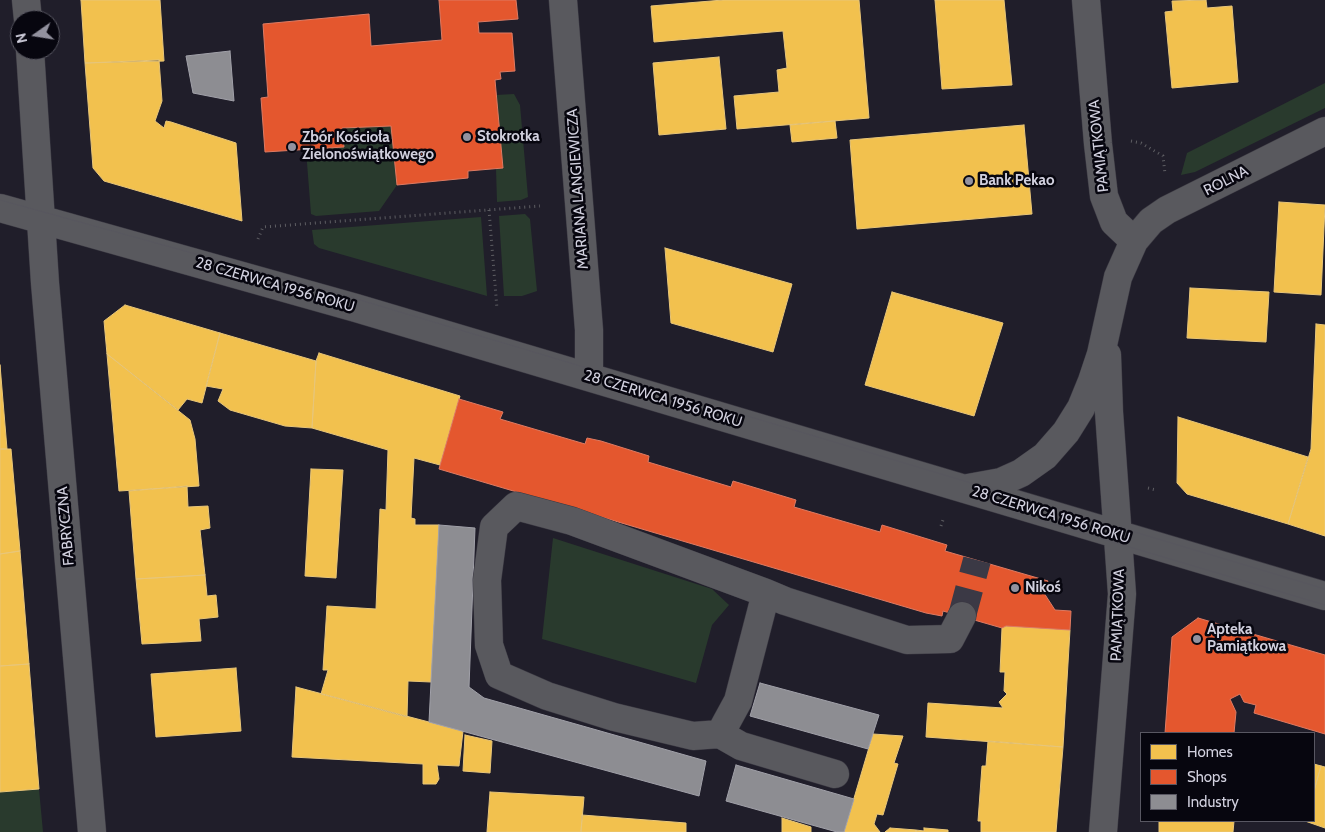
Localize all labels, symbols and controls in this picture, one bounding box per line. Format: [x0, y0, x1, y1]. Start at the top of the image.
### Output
north arrow [10, 10, 60, 60]
text: N [11, 31, 31, 45]
street label: PAMIĄTKOWA [1085, 99, 1113, 193]
street label: MARIANA LANGIEWICZA [563, 108, 593, 270]
place label: Stokrotka [477, 128, 540, 146]
place label: Zbór Kościoła Zielonoświątkowego [302, 129, 434, 164]
marker: Stokrotka [461, 131, 473, 143]
marker: Zbór Kościoła Zielonoświątkowego [286, 141, 298, 153]
street label: ROLNA [1201, 162, 1251, 200]
place label: Bank Pekao [979, 172, 1054, 190]
marker: Bank Pekao [963, 175, 975, 187]
street label: 28 CZERWCA 1956 ROKU [193, 254, 357, 316]
street label: 28 CZERWCA 1956 ROKU [582, 366, 744, 432]
street label: 28 CZERWCA 1956 ROKU [970, 482, 1132, 548]
street label: FABRYCZNA [54, 486, 78, 566]
street label: PAMIĄTKOWA [1107, 568, 1129, 662]
place label: Nikoś [1025, 579, 1061, 597]
marker: Nikoś [1009, 582, 1021, 594]
place label: Apteka Pamiątkowa [1207, 621, 1286, 656]
marker: Apteka Pamiątkowa [1191, 633, 1203, 645]
legend [1140, 732, 1315, 822]
text: Homes [1187, 743, 1233, 761]
text: Shops [1187, 768, 1227, 786]
text: Industry [1187, 793, 1239, 811]

